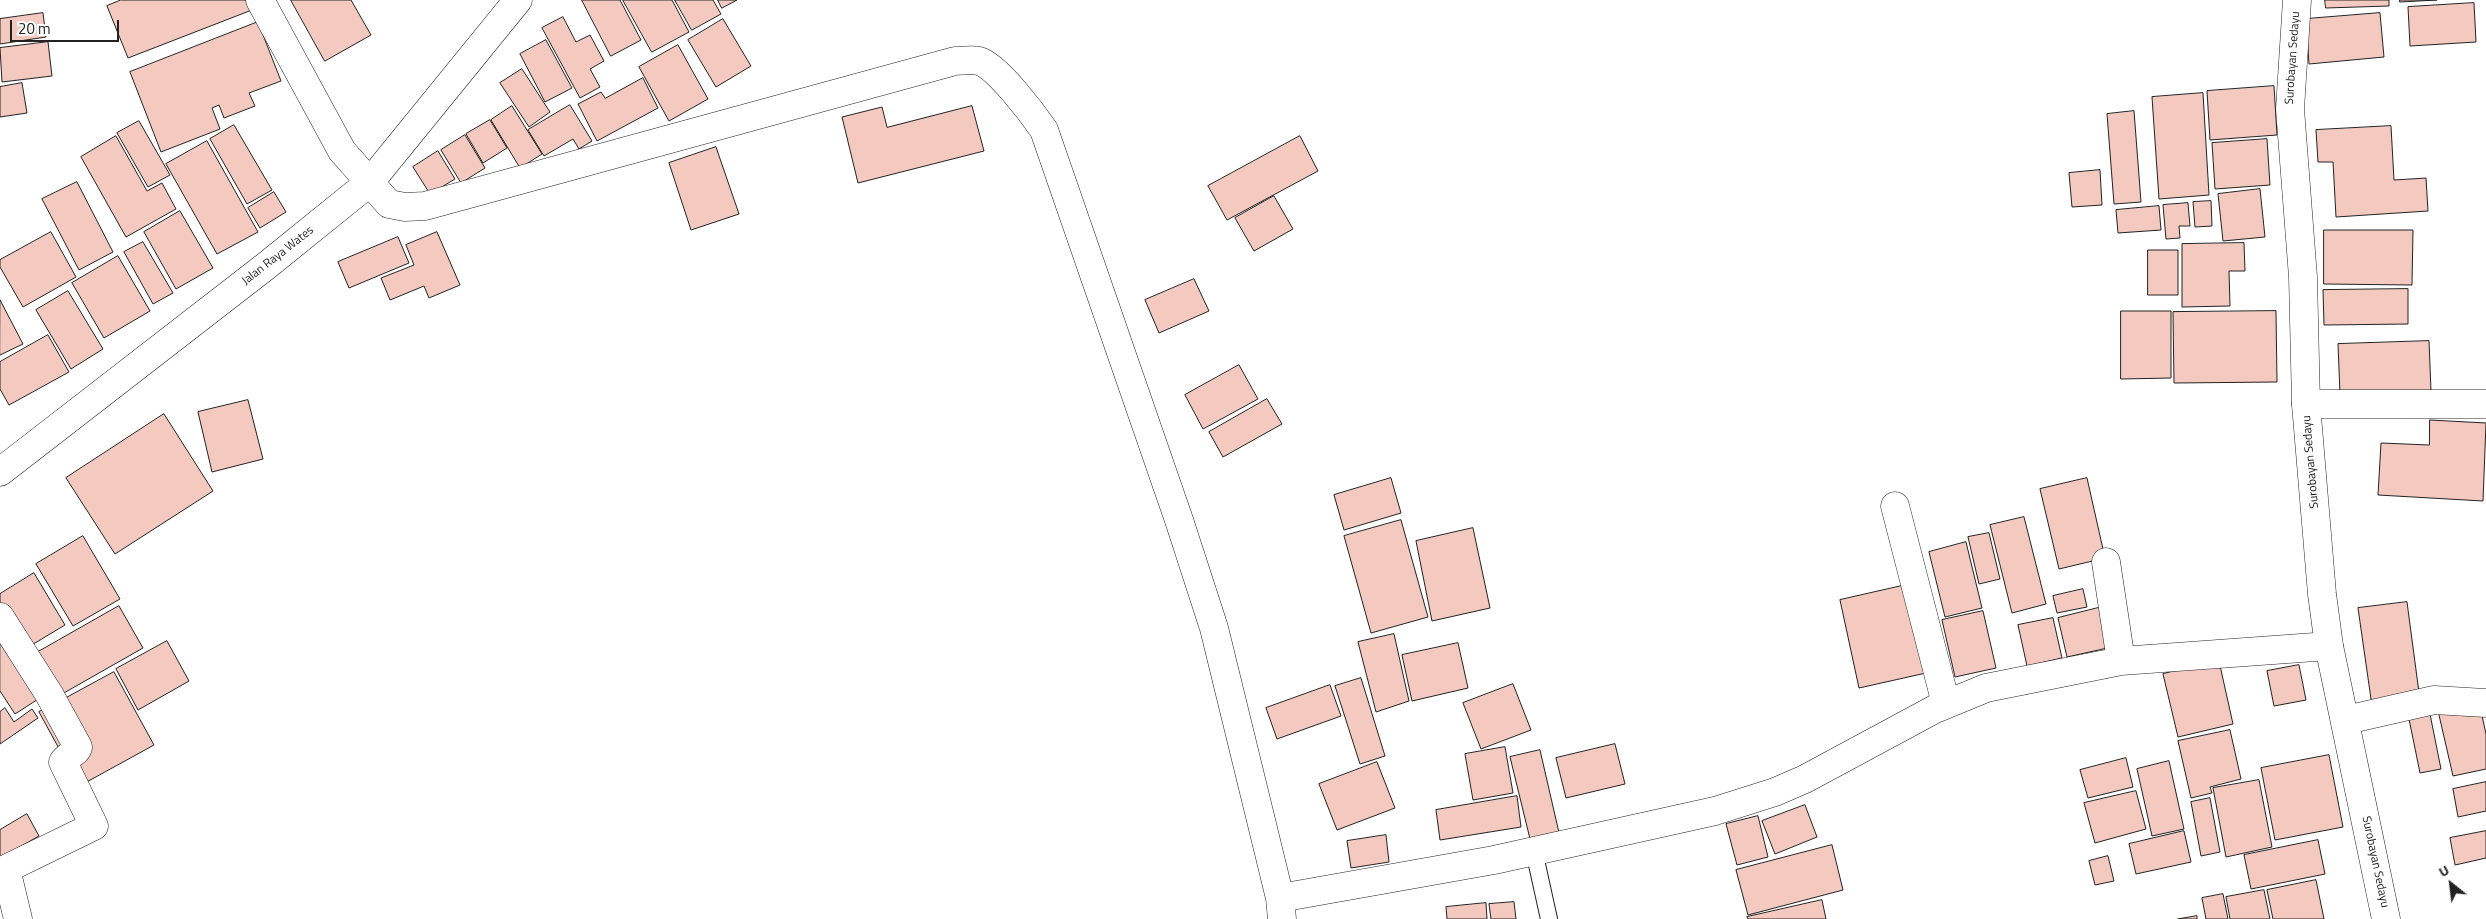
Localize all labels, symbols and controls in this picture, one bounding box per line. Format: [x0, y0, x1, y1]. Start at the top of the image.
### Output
scale bar [12, 10, 121, 42]
street label: Surobayan Sedayu [2283, 11, 2303, 105]
text: 20 m [18, 17, 51, 40]
street label: Jalan Raya Wates [239, 223, 317, 289]
street label: Surobayan Sedayu [2300, 415, 2322, 509]
street label: Surobayan Sedayu [2358, 815, 2392, 909]
north arrow [2426, 859, 2476, 909]
text: U [2434, 859, 2453, 882]

